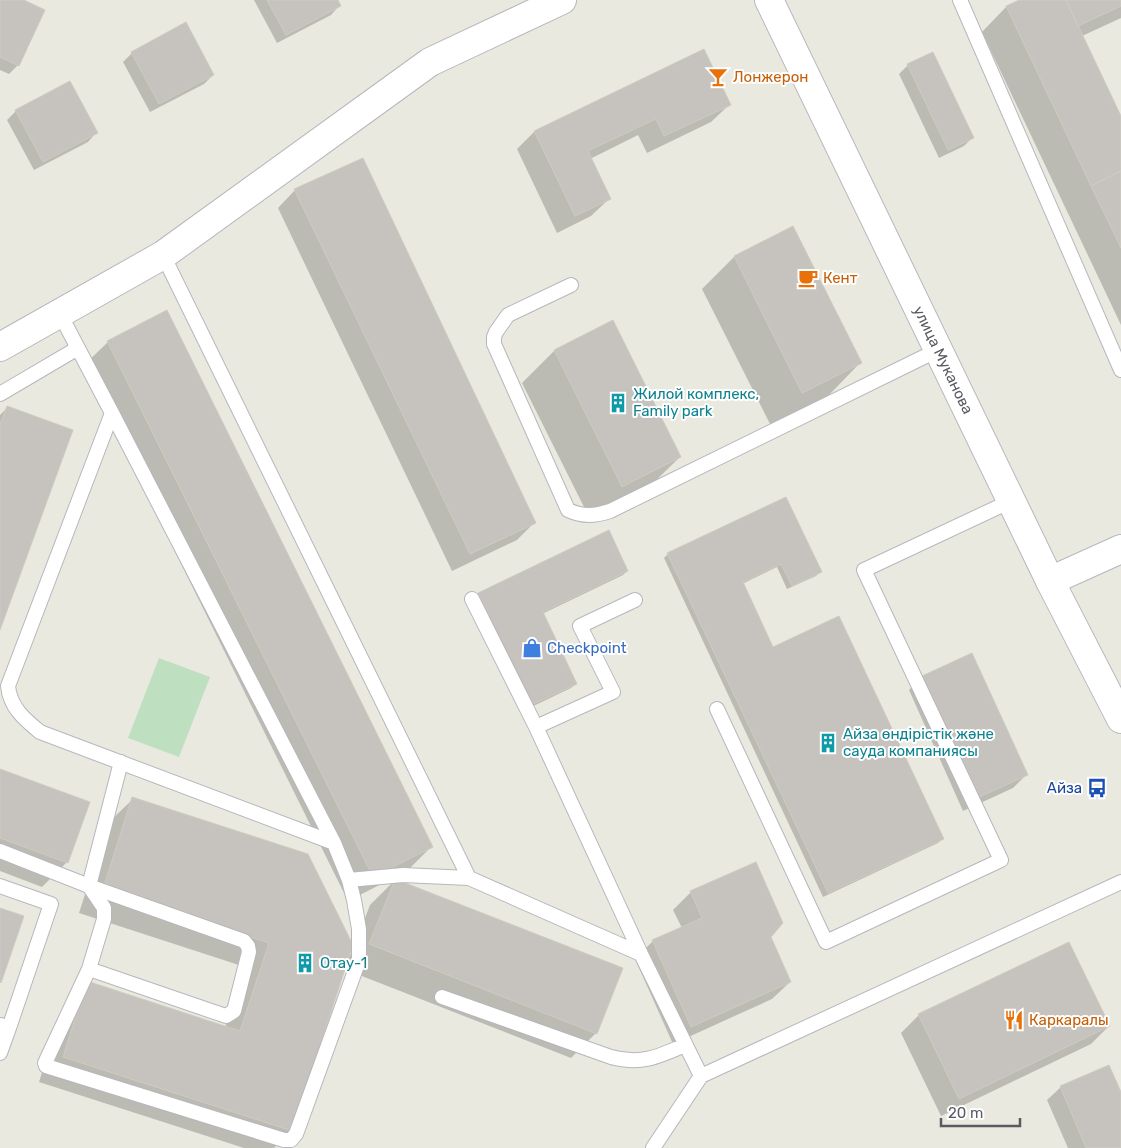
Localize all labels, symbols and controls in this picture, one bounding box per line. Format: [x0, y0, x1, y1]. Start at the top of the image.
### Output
bar icon: Лонжерон [707, 66, 729, 88]
place label: Лонжерон [733, 68, 808, 86]
cafe icon: Кент [797, 267, 819, 289]
place label: Кент [823, 269, 858, 287]
street label: улица Муканова [909, 303, 977, 417]
place label: Жилой комплекс, Family park [633, 385, 759, 420]
building icon: Жилой комплекс, Family park [607, 392, 629, 414]
shop icon: Checkpoint [521, 637, 543, 659]
place label: Checkpoint [547, 639, 627, 657]
place label: Айза өндірістік және сауда компаниясы [843, 725, 994, 760]
building icon: Айза өндірістік және сауда компаниясы [817, 732, 839, 754]
bus stop icon: Айза [1086, 777, 1108, 799]
place label: Айза [1047, 779, 1082, 797]
building icon: Отау-1 [294, 952, 316, 974]
place label: Отау-1 [320, 954, 367, 972]
restaurant icon: Каркаралы [1003, 1009, 1025, 1031]
place label: Каркаралы [1029, 1011, 1109, 1029]
scale bar [941, 1096, 1020, 1128]
text: 20 m [948, 1104, 983, 1122]

